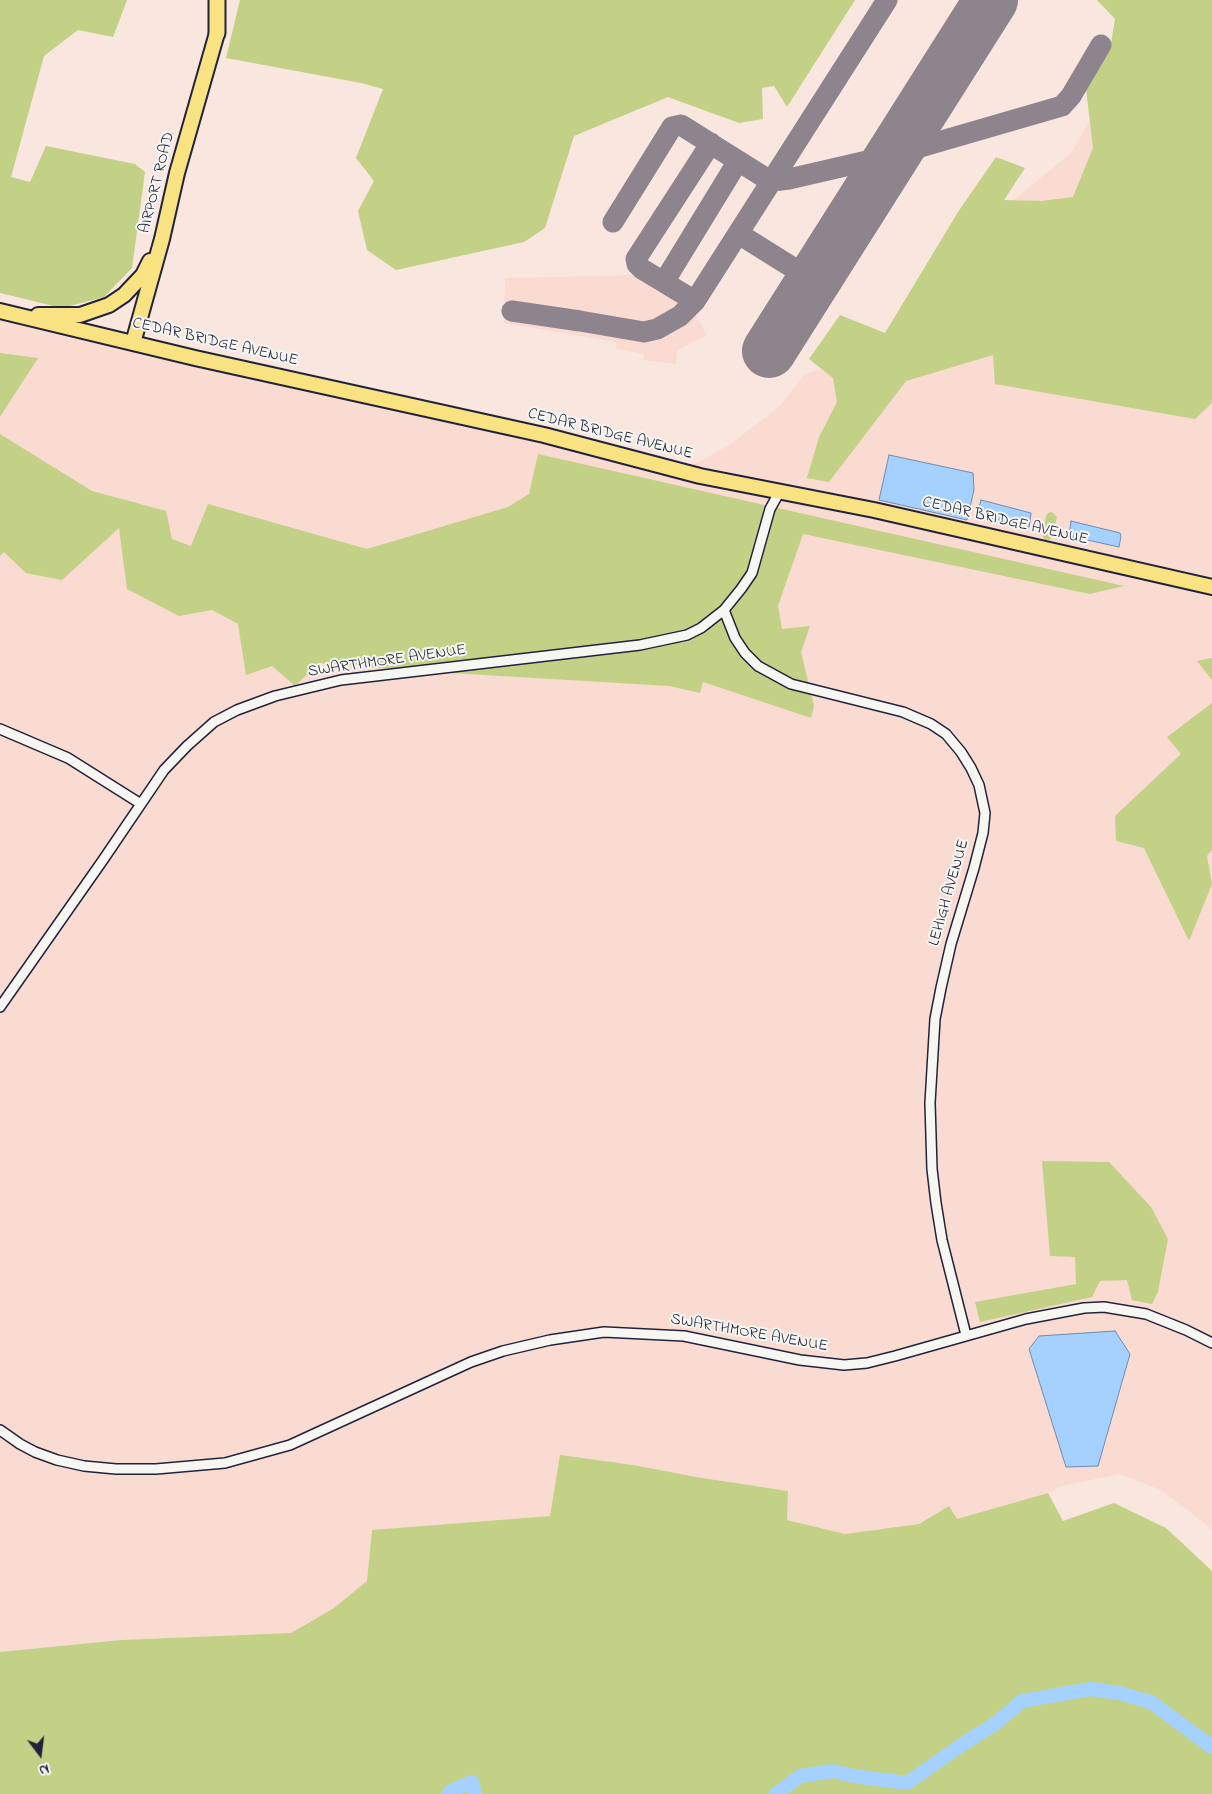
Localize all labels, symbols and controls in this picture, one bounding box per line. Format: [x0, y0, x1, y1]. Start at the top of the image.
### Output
street label: AIRPORT ROAD [136, 130, 180, 236]
street label: CEDAR BRIDGE AVENUE [130, 315, 300, 371]
street label: CEDAR BRIDGE AVENUE [525, 405, 695, 465]
street label: CEDAR BRIDGE AVENUE [920, 494, 1090, 550]
street label: SWARTHMORE AVENUE [307, 641, 467, 683]
street label: LEHIGH AVENUE [926, 838, 974, 948]
street label: SWARTHMORE AVENUE [669, 1311, 829, 1357]
north arrow [15, 1729, 65, 1779]
text: N [37, 1758, 51, 1780]

